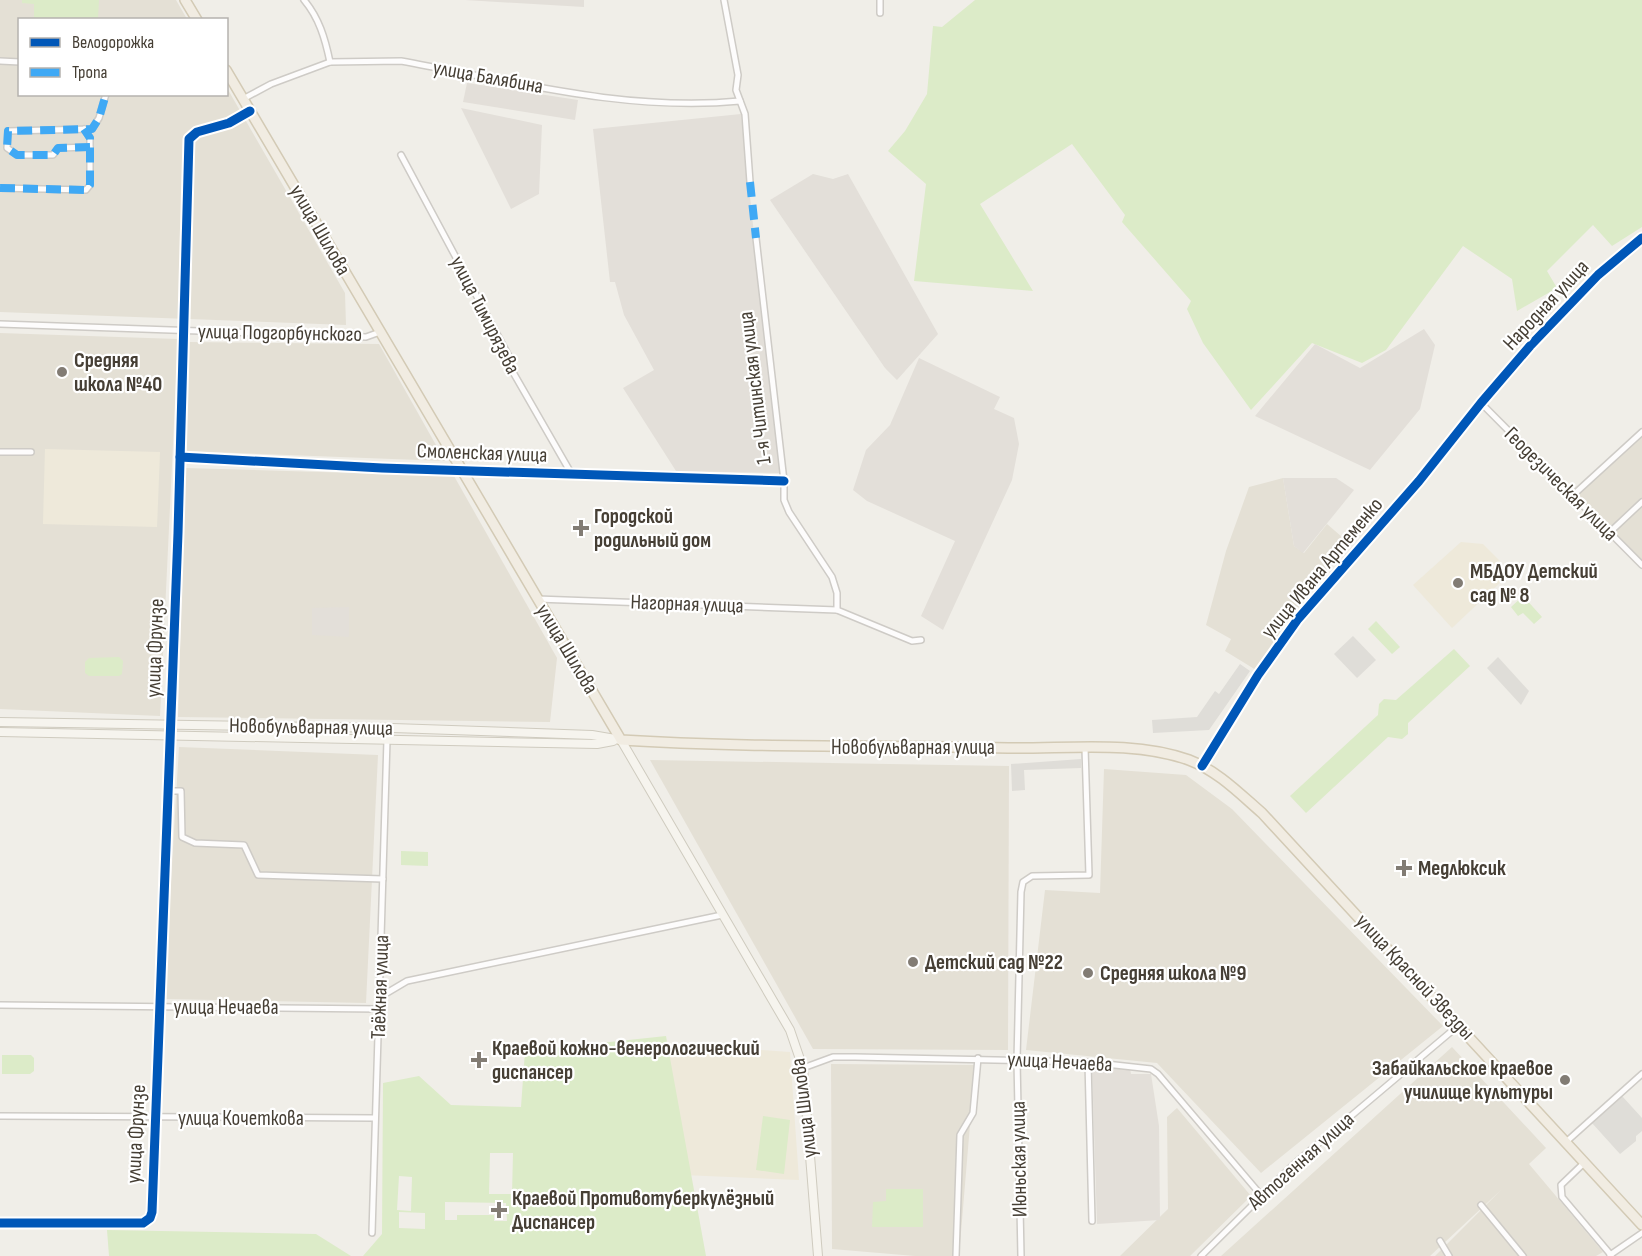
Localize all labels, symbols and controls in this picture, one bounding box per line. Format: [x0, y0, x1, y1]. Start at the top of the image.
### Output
legend [18, 18, 228, 96]
text: Велодорожка [72, 32, 154, 53]
street label: улица Балябина [431, 55, 545, 99]
text: Тропа [72, 62, 108, 83]
street label: улица Шилова [284, 180, 356, 280]
street label: улица Тимирязева [445, 252, 525, 378]
street label: Народная улица [1498, 255, 1594, 355]
street label: 1-я Читинская улица [733, 310, 777, 466]
street label: улица Подгорбунского [198, 319, 362, 347]
place label: Средняя школа №40 [74, 348, 162, 397]
marker: Средняя школа №40 [55, 365, 69, 379]
street label: Геодезическая улица [1499, 422, 1623, 546]
street label: Смоленская улица [416, 438, 548, 468]
street label: улица Ивана Артеменко [1256, 493, 1388, 643]
place label: Городской родильный дом [594, 504, 711, 553]
marker: Городской родильный дом [572, 519, 590, 537]
place label: МБДОУ Детский сад № 8 [1470, 559, 1598, 608]
marker: МБДОУ Детский сад № 8 [1451, 576, 1465, 590]
street label: Нагорная улица [630, 590, 744, 618]
street label: улица Фрунзе [141, 598, 169, 698]
street label: улица Шилова [530, 600, 604, 698]
street label: Новобульварная улица [229, 713, 393, 741]
street label: Новобульварная улица [831, 735, 995, 760]
place label: Медлюксик [1418, 856, 1506, 881]
marker: Медлюксик [1395, 859, 1413, 877]
street label: улица Красной Звезды [1350, 909, 1480, 1045]
street label: Таёжная улица [366, 934, 394, 1040]
place label: Детский сад №22 [925, 950, 1063, 975]
marker: Детский сад №22 [906, 955, 920, 969]
place label: Средняя школа №9 [1100, 961, 1246, 986]
marker: Средняя школа №9 [1081, 966, 1095, 980]
street label: улица Нечаева [173, 995, 279, 1020]
place label: Краевой кожно-венерологический диспансер [492, 1036, 760, 1085]
street label: улица Нечаева [1007, 1047, 1113, 1077]
marker: Краевой кожно-венерологический диспансер [470, 1051, 488, 1069]
place label: Забайкальское краевое училище культуры [1372, 1056, 1553, 1105]
street label: улица Шилова [785, 1057, 823, 1159]
marker: Забайкальское краевое училище культуры [1558, 1073, 1572, 1087]
street label: улица Фрунзе [121, 1084, 151, 1184]
street label: Июньская улица [1005, 1101, 1033, 1217]
street label: улица Кочеткова [178, 1106, 304, 1131]
street label: Автогенная улица [1242, 1107, 1359, 1216]
place label: Краевой Противотуберкулёзный Диспансер [512, 1186, 774, 1235]
marker: Краевой Противотуберкулёзный Диспансер [490, 1201, 508, 1219]

